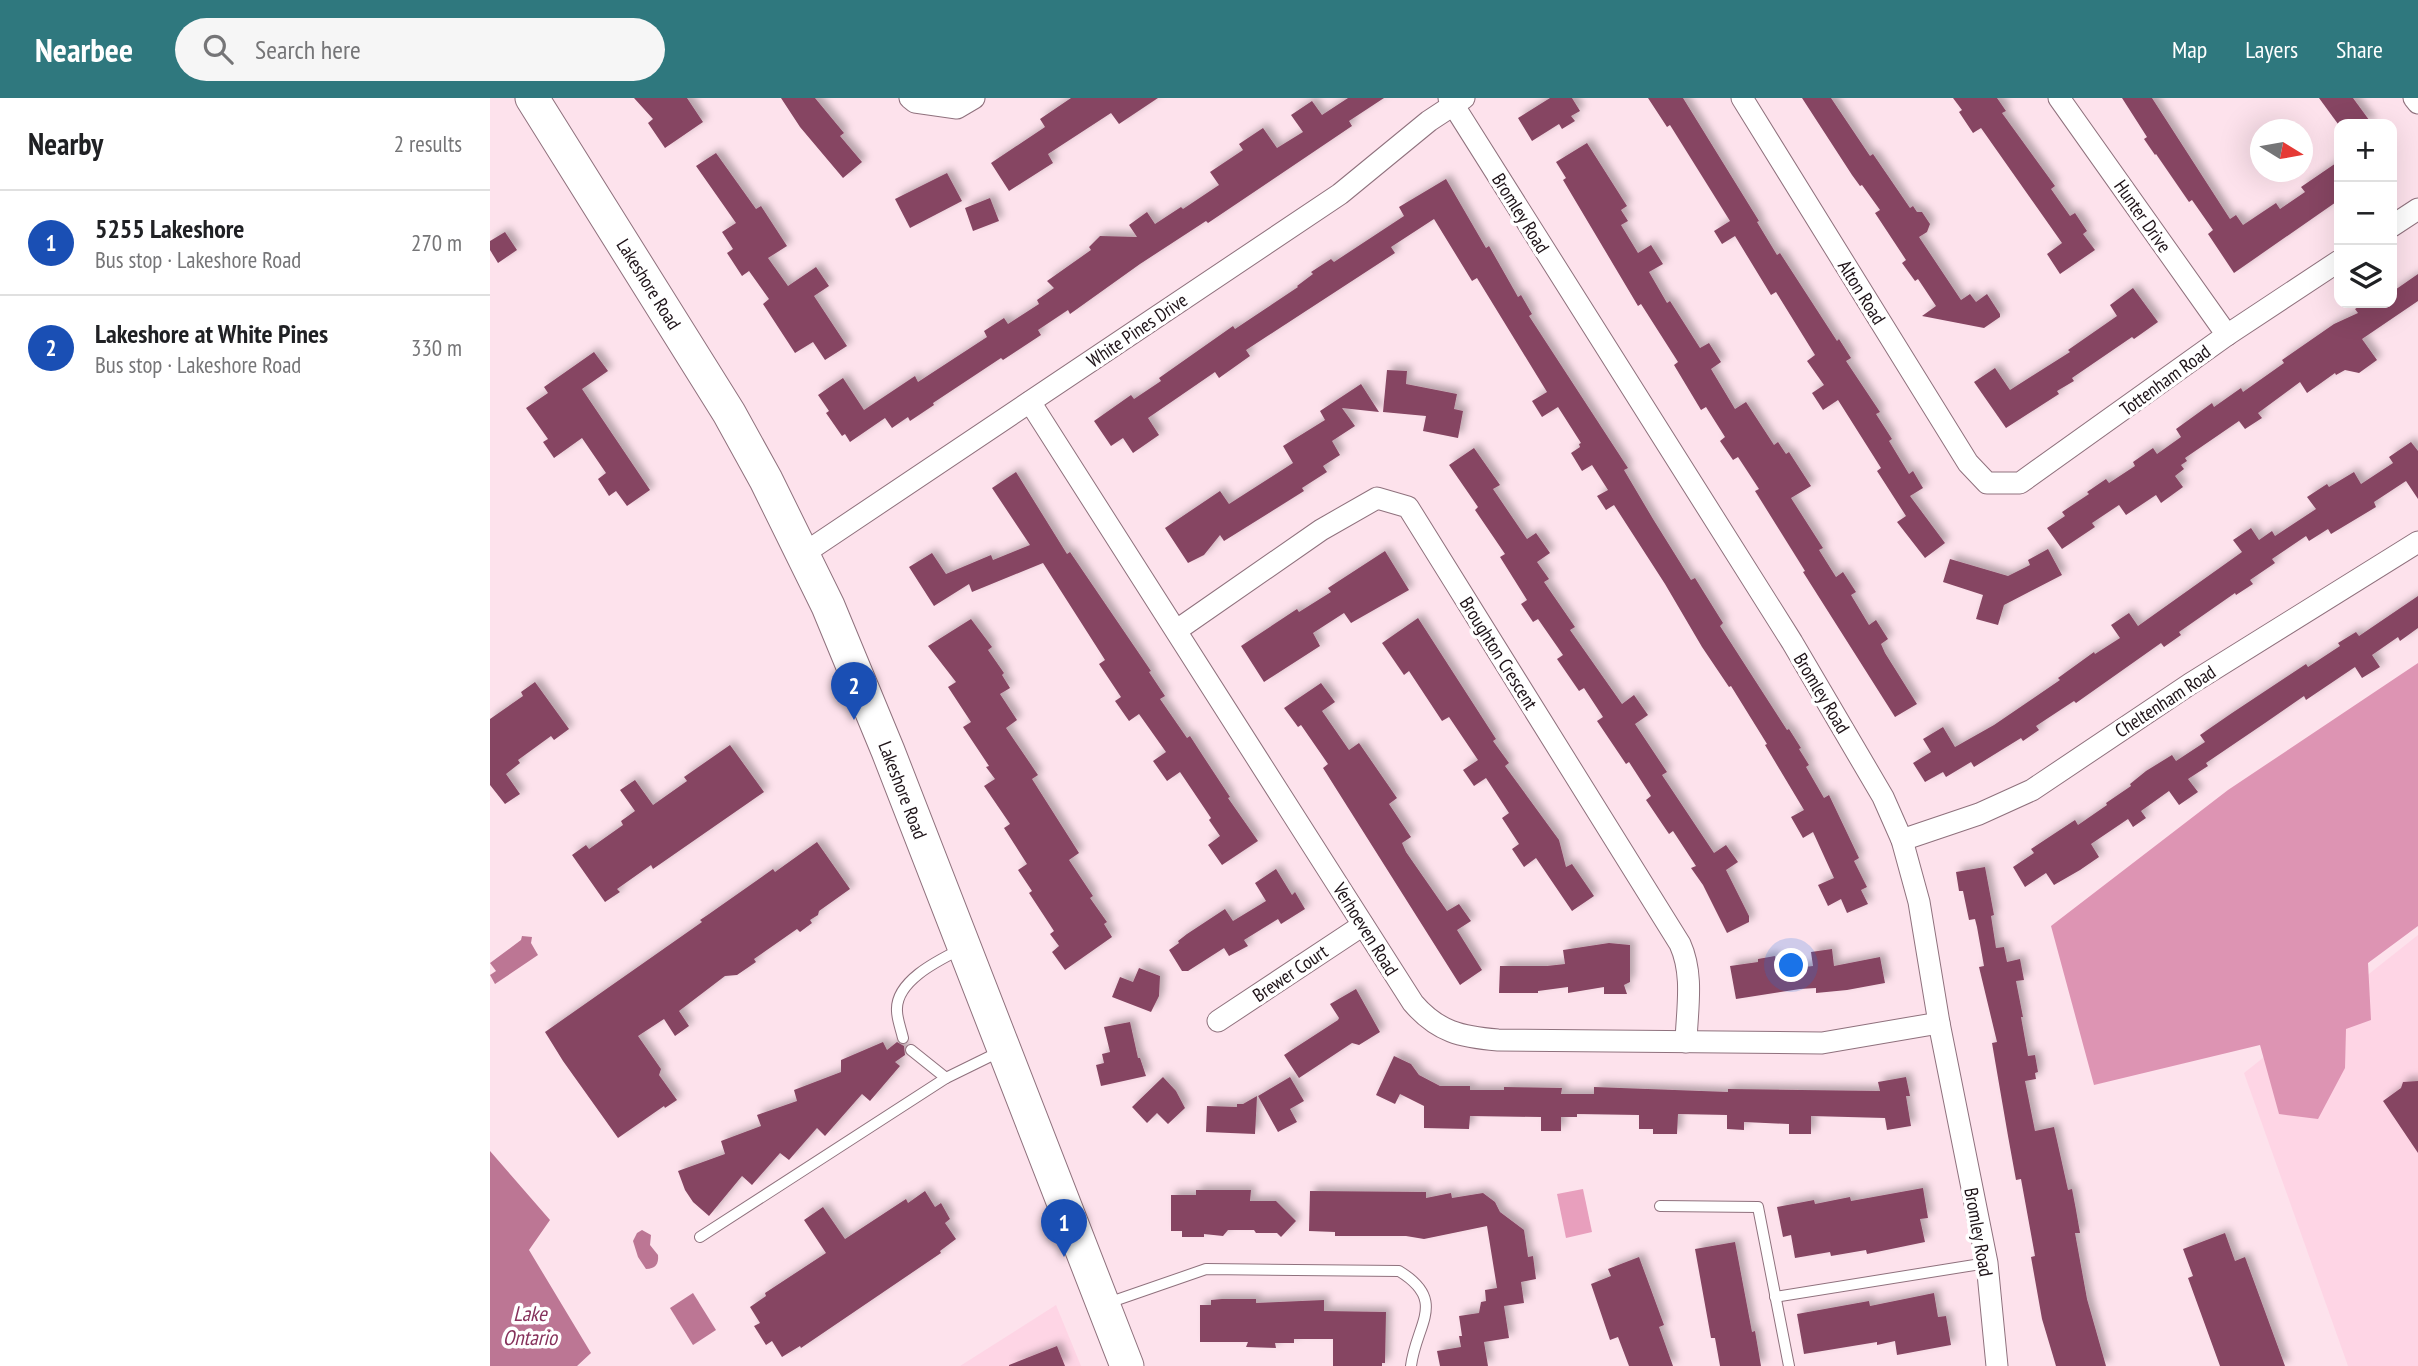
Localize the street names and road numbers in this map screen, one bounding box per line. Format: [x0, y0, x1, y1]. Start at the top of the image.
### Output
street label: Bromley Road [1487, 169, 1555, 257]
street label: Hunter Drive [2109, 175, 2177, 257]
street label: Lakeshore Road [612, 234, 686, 334]
street label: Alton Road [1833, 255, 1891, 329]
street label: White Pines Drive [1082, 288, 1192, 372]
street label: Tottenham Road [2115, 339, 2215, 421]
street label: Broughton Crescent [1455, 592, 1544, 715]
street label: Bromley Road [1789, 648, 1855, 738]
street label: Cheltenham Road [2110, 660, 2220, 742]
street label: Lakeshore Road [873, 738, 933, 842]
street label: Verhoeven Road [1327, 877, 1404, 980]
street label: Brewer Court [1248, 939, 1333, 1007]
street label: Bromley Road [1959, 1186, 1999, 1278]

